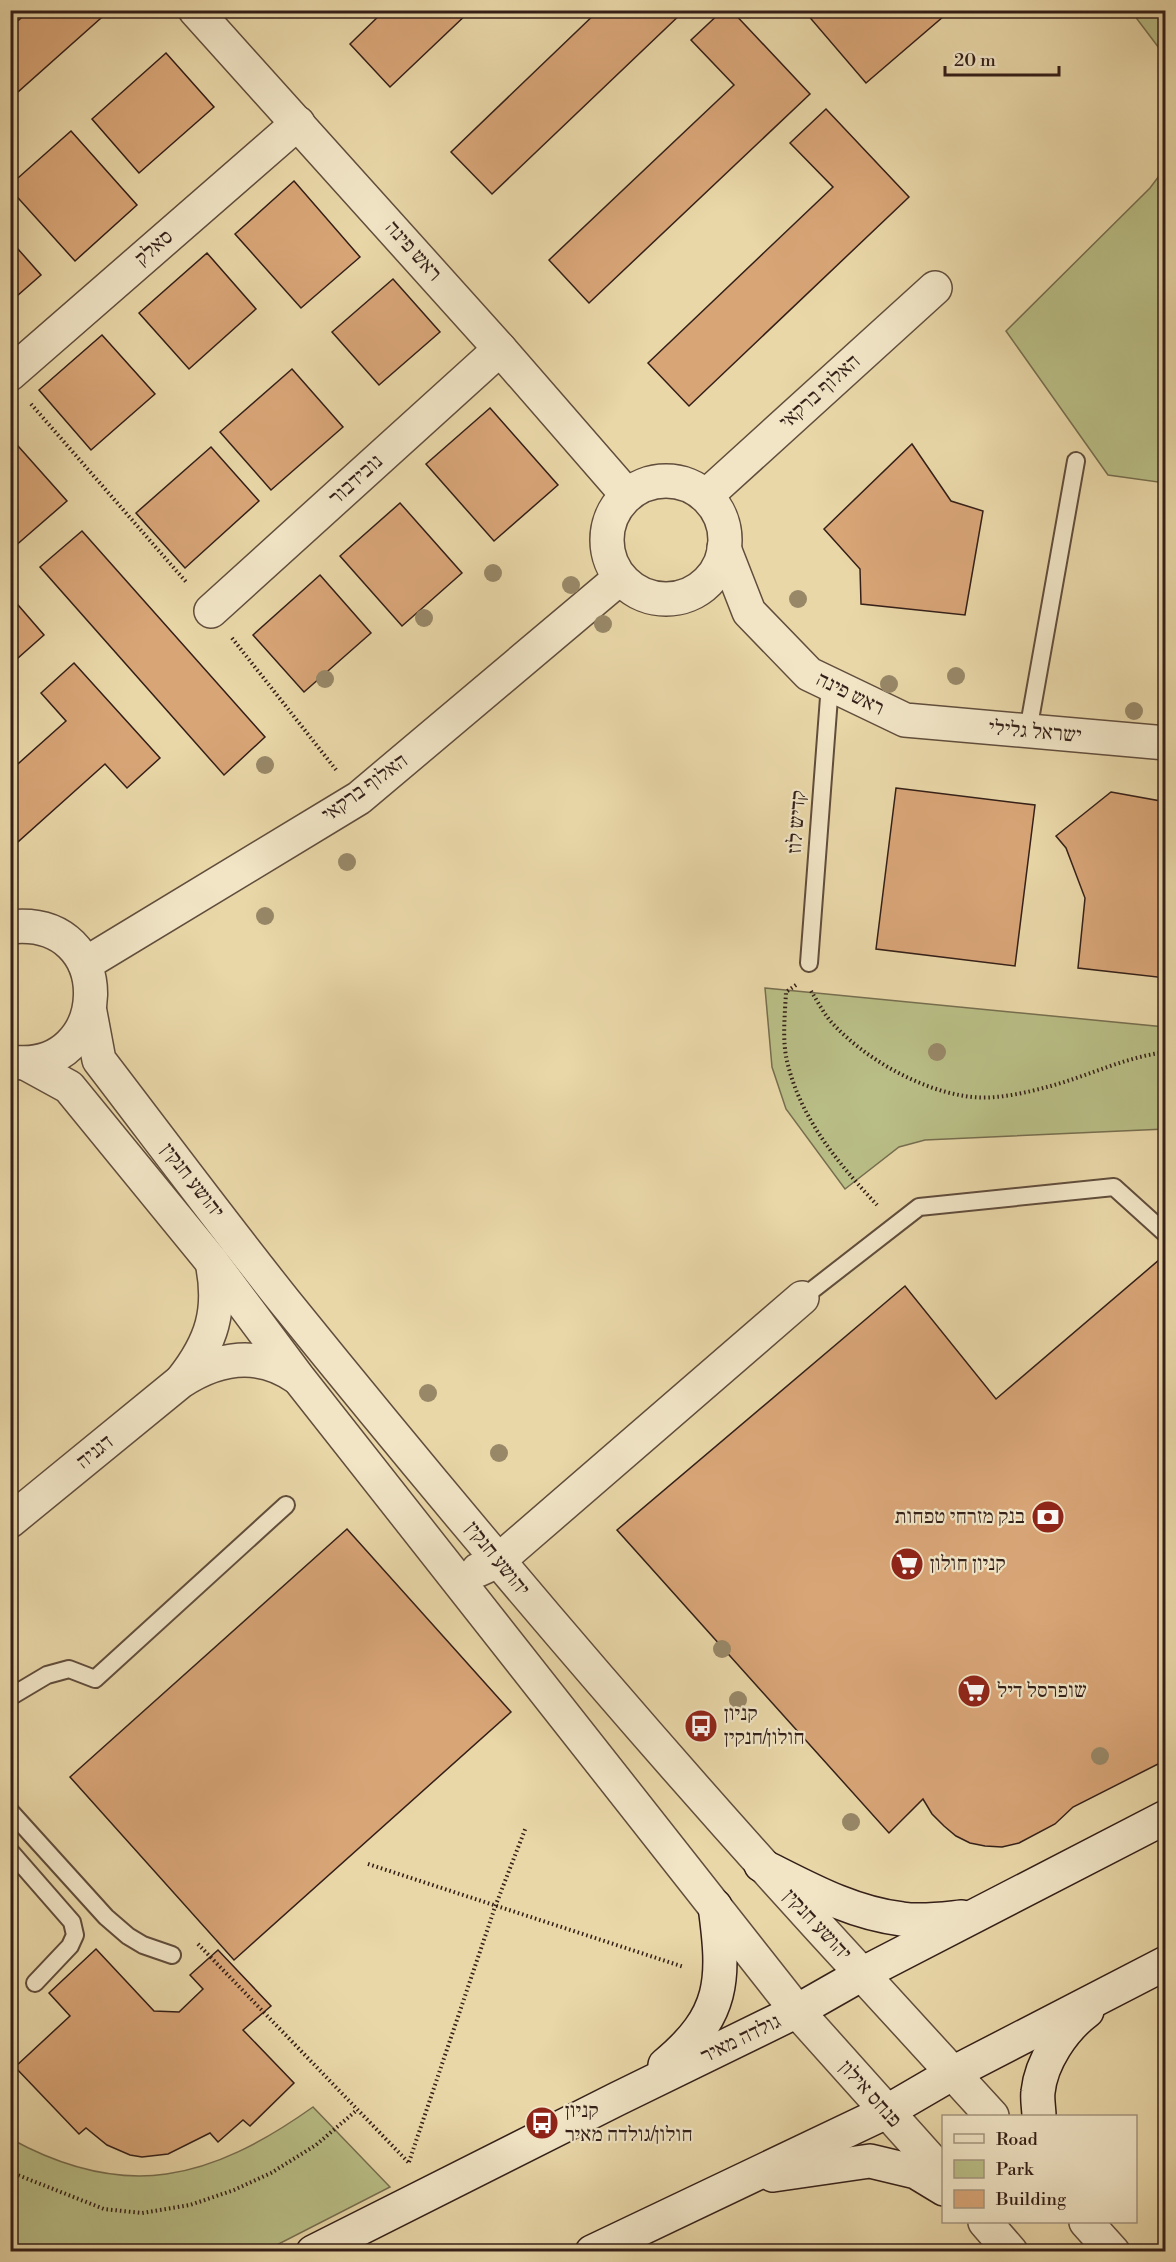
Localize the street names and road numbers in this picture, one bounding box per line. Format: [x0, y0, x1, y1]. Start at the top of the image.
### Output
street label: ראש פינה [379, 215, 447, 287]
street label: סאלק [129, 224, 179, 272]
street label: האלוף ברקאי [774, 349, 866, 435]
street label: נובידבור [324, 449, 388, 511]
street label: ראש פינה [812, 666, 888, 722]
street label: ישראל גלילי [987, 715, 1083, 749]
street label: האלוף ברקאי [317, 748, 413, 828]
street label: קדיש לוז [782, 789, 812, 855]
street label: יהושע חנקין [154, 1138, 230, 1224]
street label: דגניה [71, 1429, 119, 1475]
street label: יהושע חנקין [459, 1516, 535, 1602]
street label: יהושע חנקין [777, 1884, 857, 1966]
street label: גולדה מאיר [697, 2009, 785, 2069]
street label: פנחס אילון [833, 2055, 907, 2133]

